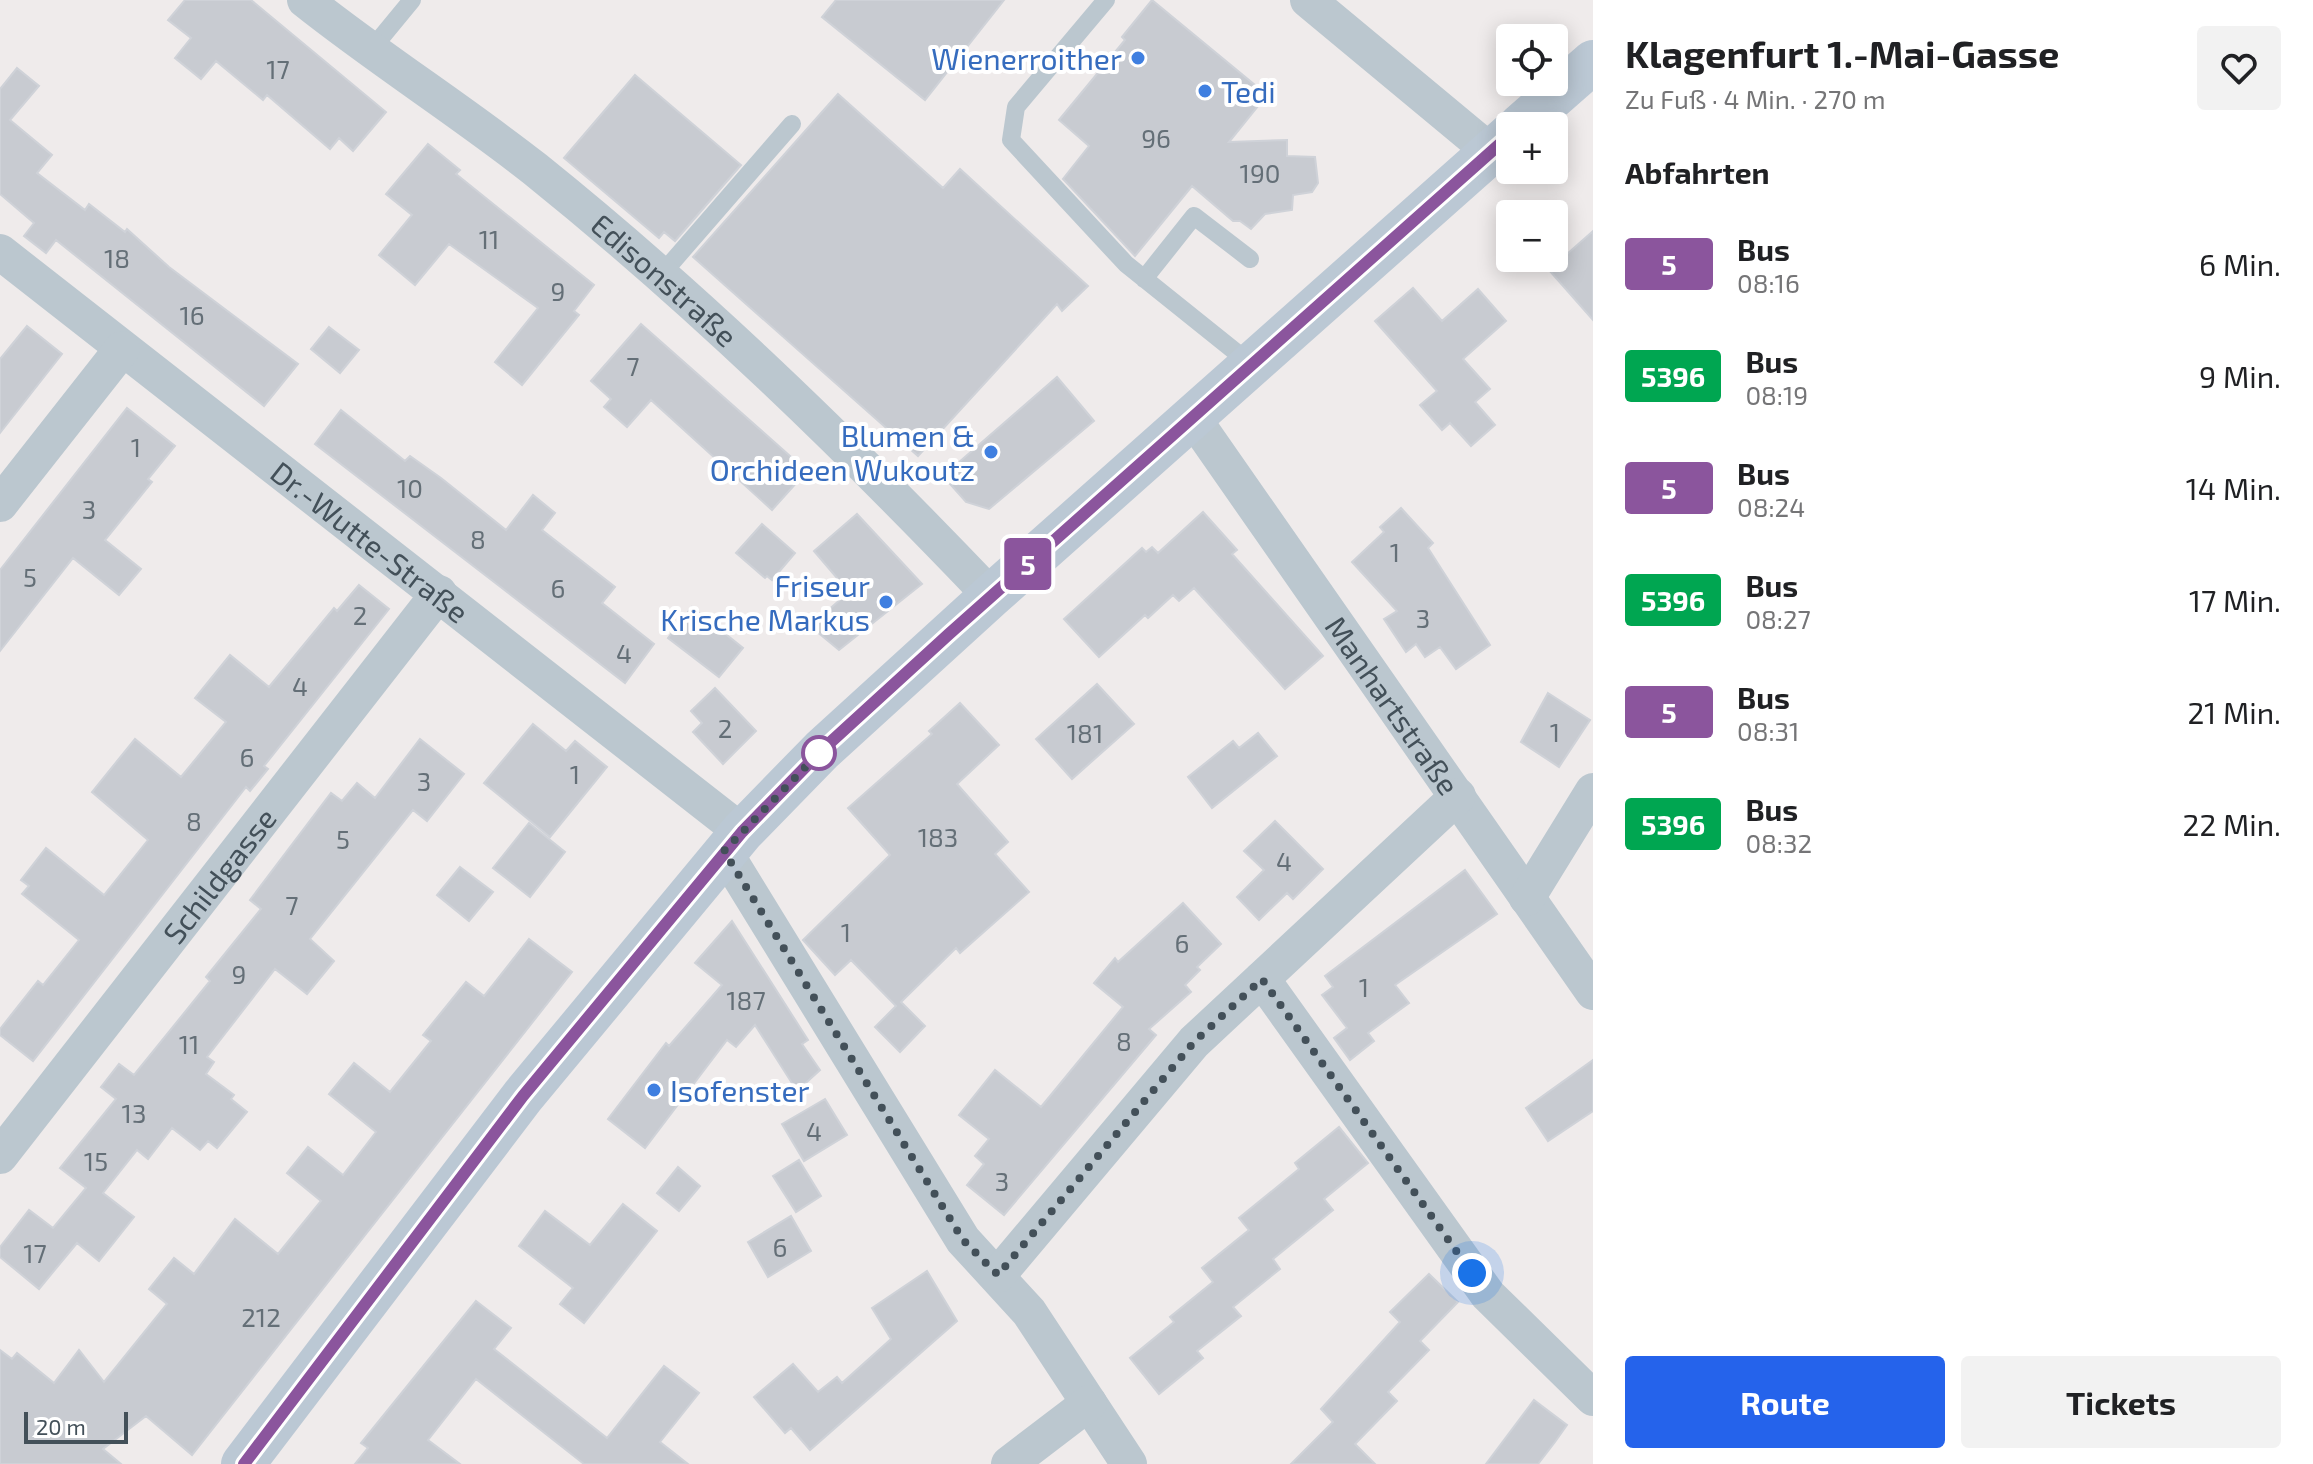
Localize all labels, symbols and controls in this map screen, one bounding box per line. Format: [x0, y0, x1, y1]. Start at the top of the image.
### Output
map controls [1496, 24, 1568, 272]
button: locate [1496, 24, 1568, 96]
button: heart [2197, 26, 2281, 110]
text: Klagenfurt 1.-Mai-Gasse [1625, 30, 2059, 76]
place label: Wienerroither [931, 40, 1122, 76]
marker: Wienerroither [1129, 49, 1147, 67]
house number: 17 [266, 53, 290, 84]
place label: Tedi [1221, 73, 1276, 109]
marker: Tedi [1196, 82, 1214, 100]
text: Zu Fuß · 4 Min. · 270 m [1625, 83, 1886, 114]
button: + [1496, 112, 1568, 184]
house number: 96 [1141, 122, 1171, 153]
text: Abfahrten [1625, 154, 1770, 190]
house number: 190 [1240, 157, 1280, 188]
button: − [1496, 200, 1568, 272]
street label: Edisonstraße [585, 206, 745, 354]
house number: 11 [479, 223, 499, 254]
text: Bus [1737, 231, 1790, 267]
house number: 18 [104, 242, 130, 273]
text: 6 Min. [2199, 246, 2281, 282]
text: 5 [1661, 247, 1677, 281]
text: 08:16 [1737, 267, 1800, 298]
house number: 9 [551, 275, 565, 306]
house number: 16 [179, 299, 205, 330]
text: Bus [1745, 343, 1798, 379]
house number: 7 [626, 350, 640, 381]
text: 9 Min. [2199, 358, 2281, 394]
text: 5396 [1641, 359, 1705, 393]
text: 08:19 [1745, 379, 1808, 410]
place label: Blumen & Orchideen Wukoutz [710, 417, 975, 487]
house number: 1 [131, 431, 141, 462]
marker: Blumen & Orchideen Wukoutz [982, 443, 1000, 461]
street label: Dr.-Wutte-Straße [264, 453, 476, 630]
text: Bus [1737, 455, 1790, 491]
text: 14 Min. [2186, 470, 2281, 506]
text: 5 [1661, 471, 1677, 505]
house number: 10 [397, 472, 423, 503]
text: 08:24 [1737, 491, 1805, 522]
house number: 3 [82, 493, 96, 524]
house number: 8 [470, 523, 486, 554]
house number: 1 [1390, 536, 1400, 567]
line badge: 5 [1002, 538, 1054, 590]
text: 5 [1020, 547, 1036, 581]
house number: 5 [23, 561, 37, 592]
place label: Friseur Krische Markus [660, 567, 870, 637]
text: Bus [1745, 567, 1798, 603]
house number: 6 [551, 572, 565, 603]
text: 17 Min. [2189, 582, 2281, 618]
text: 5396 [1641, 583, 1705, 617]
marker: Friseur Krische Markus [877, 593, 895, 611]
house number: 2 [353, 599, 367, 630]
house number: 3 [1416, 602, 1430, 633]
text: 08:27 [1745, 603, 1811, 634]
street label: Manhartstraße [1319, 609, 1468, 801]
house number: 4 [616, 637, 632, 668]
house number: 4 [292, 670, 308, 701]
text: Bus [1737, 679, 1790, 715]
text: 21 Min. [2187, 694, 2281, 730]
text: 5 [1661, 695, 1677, 729]
house number: 2 [718, 712, 732, 743]
text: 08:31 [1737, 715, 1799, 746]
house number: 1 [1550, 716, 1560, 747]
house number: 181 [1067, 717, 1103, 748]
unlabelled marker [802, 736, 836, 770]
house number: 6 [240, 741, 254, 772]
house number: 1 [570, 758, 580, 789]
house number: 3 [417, 765, 431, 796]
text: Bus [1745, 791, 1798, 827]
street label: Schildgasse [155, 800, 283, 950]
house number: 8 [186, 805, 202, 836]
text: 22 Min. [2183, 806, 2281, 842]
text: 5396 [1641, 807, 1705, 841]
house number: 183 [918, 821, 958, 852]
house number: 5 [336, 823, 350, 854]
text: 08:32 [1745, 827, 1812, 858]
house number: 4 [1276, 845, 1292, 876]
house number: 7 [285, 889, 299, 920]
house number: 1 [841, 916, 851, 947]
house number: 6 [1175, 927, 1189, 958]
house number: 9 [232, 958, 246, 989]
house number: 1 [1359, 971, 1369, 1002]
house number: 187 [726, 984, 766, 1015]
house number: 8 [1116, 1025, 1132, 1056]
house number: 11 [179, 1028, 199, 1059]
place label: Isofenster [670, 1072, 810, 1108]
marker: Isofenster [645, 1081, 663, 1099]
house number: 13 [122, 1097, 146, 1128]
house number: 4 [806, 1115, 822, 1146]
house number: 15 [84, 1145, 108, 1176]
house number: 3 [995, 1165, 1009, 1196]
house number: 6 [773, 1231, 787, 1262]
house number: 17 [23, 1237, 47, 1268]
your location [1452, 1253, 1492, 1293]
house number: 212 [241, 1301, 281, 1332]
button: Route [1625, 1356, 1945, 1448]
button: Tickets [1961, 1356, 2281, 1448]
scale bar [24, 1408, 128, 1444]
text: 20 m [36, 1413, 86, 1439]

